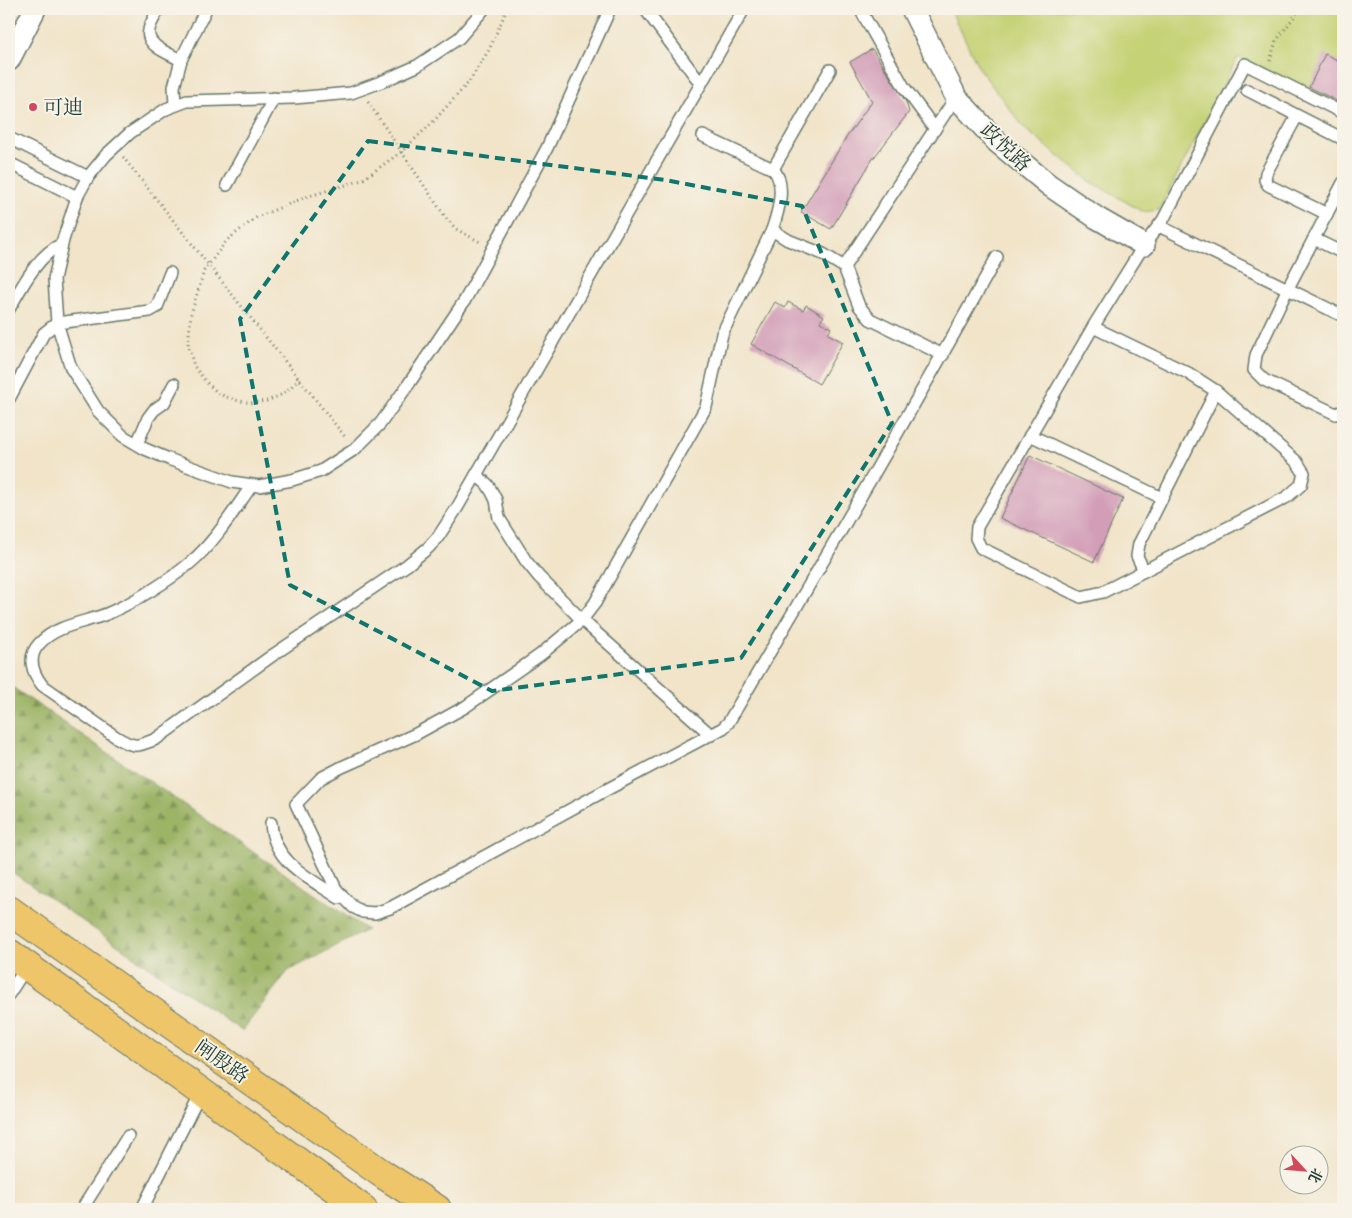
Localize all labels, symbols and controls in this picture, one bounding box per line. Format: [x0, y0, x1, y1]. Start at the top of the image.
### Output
place label: 可迪 [43, 94, 83, 120]
marker: 可迪 [27, 101, 39, 113]
street label: 政悦路 [975, 117, 1037, 177]
street label: 闸殷路 [190, 1033, 254, 1089]
north arrow [1280, 1146, 1330, 1196]
text: 北 [1305, 1165, 1327, 1186]

